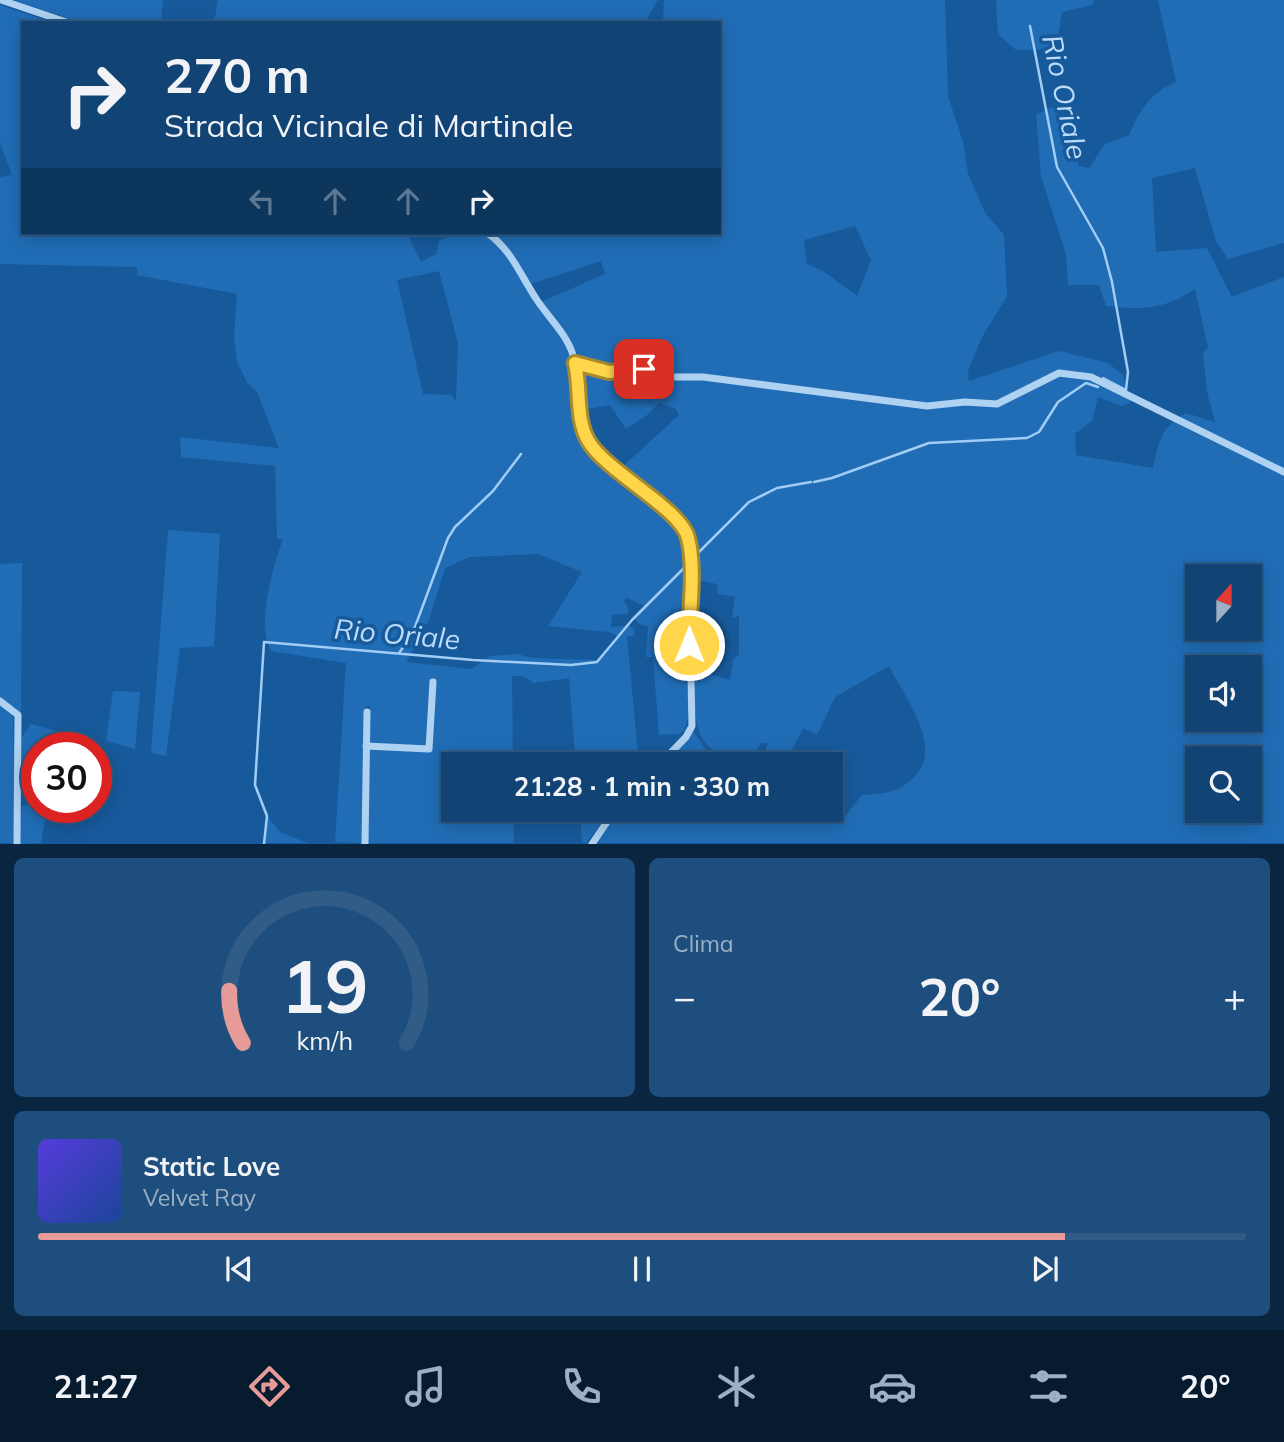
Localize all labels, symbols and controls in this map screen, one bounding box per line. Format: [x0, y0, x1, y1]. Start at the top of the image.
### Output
water label: Rio Oriale [1035, 31, 1096, 162]
text: 270 m [164, 44, 310, 105]
icon: right [49, 49, 140, 140]
text: Strada Vicinale di Martinale [164, 105, 573, 145]
icon: left [243, 182, 281, 220]
icon: ahead [316, 182, 354, 220]
icon: ahead [389, 182, 427, 220]
icon: right [462, 182, 500, 220]
pin [614, 339, 674, 399]
icon: arrive [625, 350, 663, 388]
north arrow [1185, 564, 1262, 640]
map controls [1185, 564, 1262, 823]
position arrow [652, 608, 726, 682]
water label: Rio Oriale [333, 611, 462, 656]
button: sound [1185, 655, 1262, 732]
speed limit sign: 30 [21, 732, 112, 823]
button: search [1185, 746, 1262, 823]
text: 21:28 · 1 min · 330 m [514, 770, 770, 803]
text: Clima [673, 929, 734, 958]
text: 19 [281, 941, 368, 1032]
text: 20° [918, 964, 1001, 1029]
text: − [673, 973, 696, 1021]
text: + [1223, 973, 1246, 1021]
text: km/h [296, 1025, 353, 1056]
text: Static Love [143, 1150, 280, 1183]
text: Velvet Ray [143, 1183, 256, 1212]
icon: previous [220, 1250, 258, 1288]
icon: pause [623, 1250, 661, 1288]
icon: next [1026, 1250, 1064, 1288]
icon: directions [245, 1362, 294, 1411]
icon: music [401, 1362, 450, 1411]
icon: phone [557, 1362, 606, 1411]
icon: climate [712, 1362, 761, 1411]
icon: car [868, 1362, 917, 1411]
icon: filters [1024, 1362, 1073, 1411]
text: 21:27 [53, 1366, 138, 1406]
text: 20° [1180, 1366, 1230, 1406]

